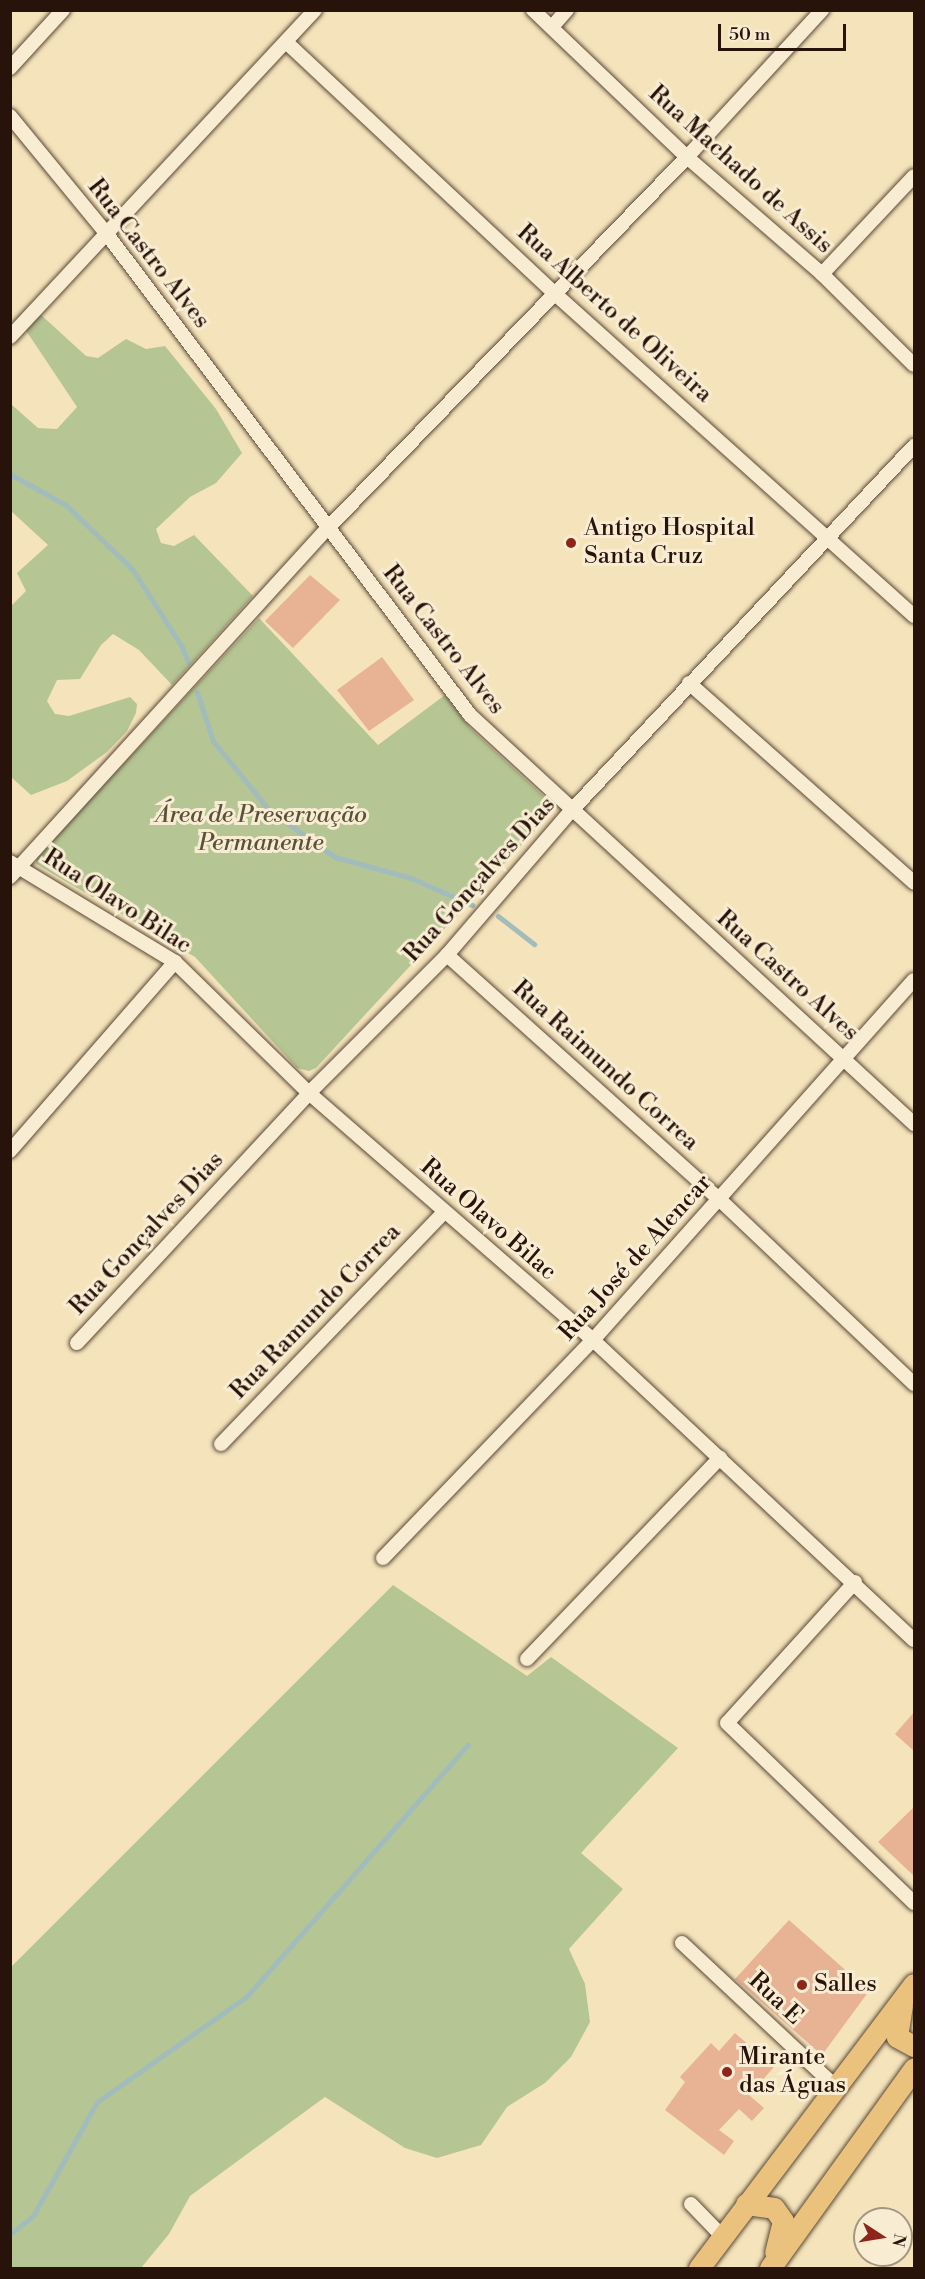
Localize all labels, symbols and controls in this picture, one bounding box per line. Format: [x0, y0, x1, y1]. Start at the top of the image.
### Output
scale bar [721, 12, 848, 50]
text: 50 m [729, 23, 770, 46]
street label: Rua Machado de Assis [642, 80, 838, 260]
street label: Rua Castro Alves [81, 174, 215, 334]
street label: Rua Alberto de Oliveira [510, 219, 718, 409]
place label: Antigo Hospital Santa Cruz [584, 515, 755, 571]
marker: Antigo Hospital Santa Cruz [562, 534, 580, 552]
street label: Rua Castro Alves [376, 560, 510, 720]
street label: Rua Gonçalves Dias [398, 791, 562, 969]
park label: Área de Preservação Permanente [155, 802, 367, 858]
street label: Rua Olavo Bilac [37, 843, 197, 961]
street label: Rua Castro Alves [710, 905, 864, 1047]
street label: Rua Raimundo Correa [506, 975, 704, 1157]
street label: Rua Gonçalves Dias [64, 1146, 230, 1322]
street label: Rua Olavo Bilac [414, 1153, 562, 1287]
street label: Rua José de Alencar [554, 1169, 718, 1347]
street label: Rua Ramundo Correa [225, 1218, 407, 1406]
street label: Rua E [742, 1967, 808, 2031]
place label: Salles [814, 1971, 877, 1999]
marker: Salles [795, 1978, 809, 1992]
place label: Mirante das Águas [739, 2044, 846, 2100]
marker: Mirante das Águas [720, 2065, 734, 2079]
north arrow [853, 2207, 913, 2267]
text: N [888, 2232, 910, 2249]

